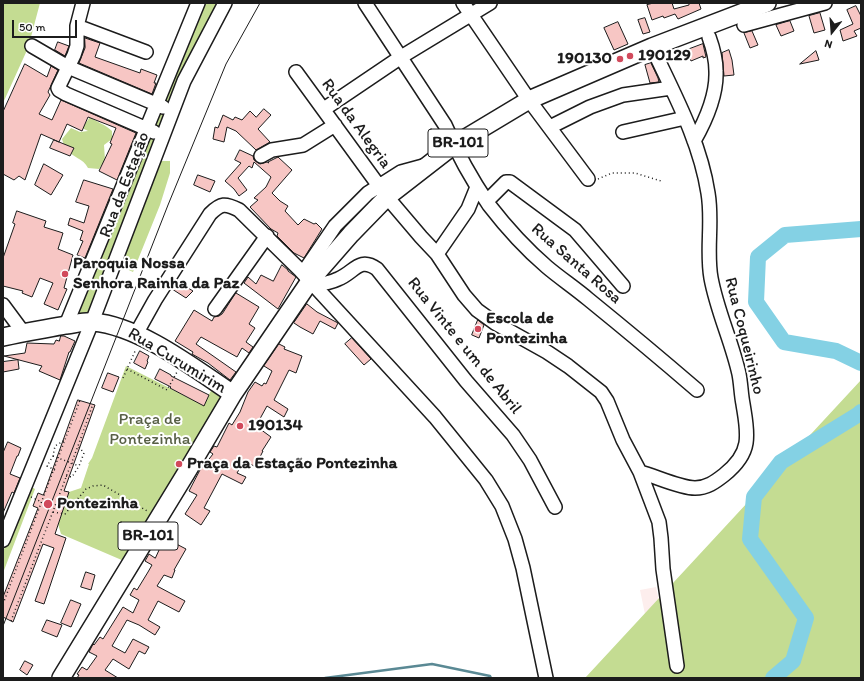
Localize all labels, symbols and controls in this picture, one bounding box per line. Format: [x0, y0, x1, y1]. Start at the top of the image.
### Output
scale bar [14, 12, 79, 38]
north arrow [812, 12, 852, 52]
text: 50 m [19, 20, 45, 34]
text: N [823, 37, 834, 51]
place label: 190129 [638, 46, 691, 66]
place label: 190130 [557, 49, 612, 69]
marker: 190129 [625, 51, 635, 61]
marker: 190130 [615, 54, 625, 64]
street label: Rua da Alegria [317, 75, 395, 173]
street label: Rua da Estação [95, 129, 155, 241]
road number: BR-101 [428, 129, 488, 157]
street label: Rua Santa Rosa [527, 219, 625, 309]
place label: Paroquia Nossa Senhora Rainha da Paz [73, 254, 239, 294]
marker: Paroquia Nossa Senhora Rainha da Paz [60, 269, 70, 279]
street label: Rua Vinte e um de Abril [403, 273, 525, 419]
street label: Rua Coqueirinho [720, 275, 768, 397]
place label: Escola de Pontezinha [486, 309, 567, 349]
street label: Rua Curumirim [124, 324, 230, 398]
marker: Escola de Pontezinha [473, 324, 483, 334]
park label: Praça de Pontezinha [109, 410, 191, 450]
place label: 190134 [248, 416, 303, 436]
marker: 190134 [235, 421, 245, 431]
place label: Praça da Estação Pontezinha [187, 454, 397, 474]
marker: Praça da Estação Pontezinha [174, 459, 184, 469]
place label: Pontezinha [57, 494, 138, 514]
marker: Pontezinha [42, 498, 54, 510]
road number: BR-101 [118, 522, 178, 550]

